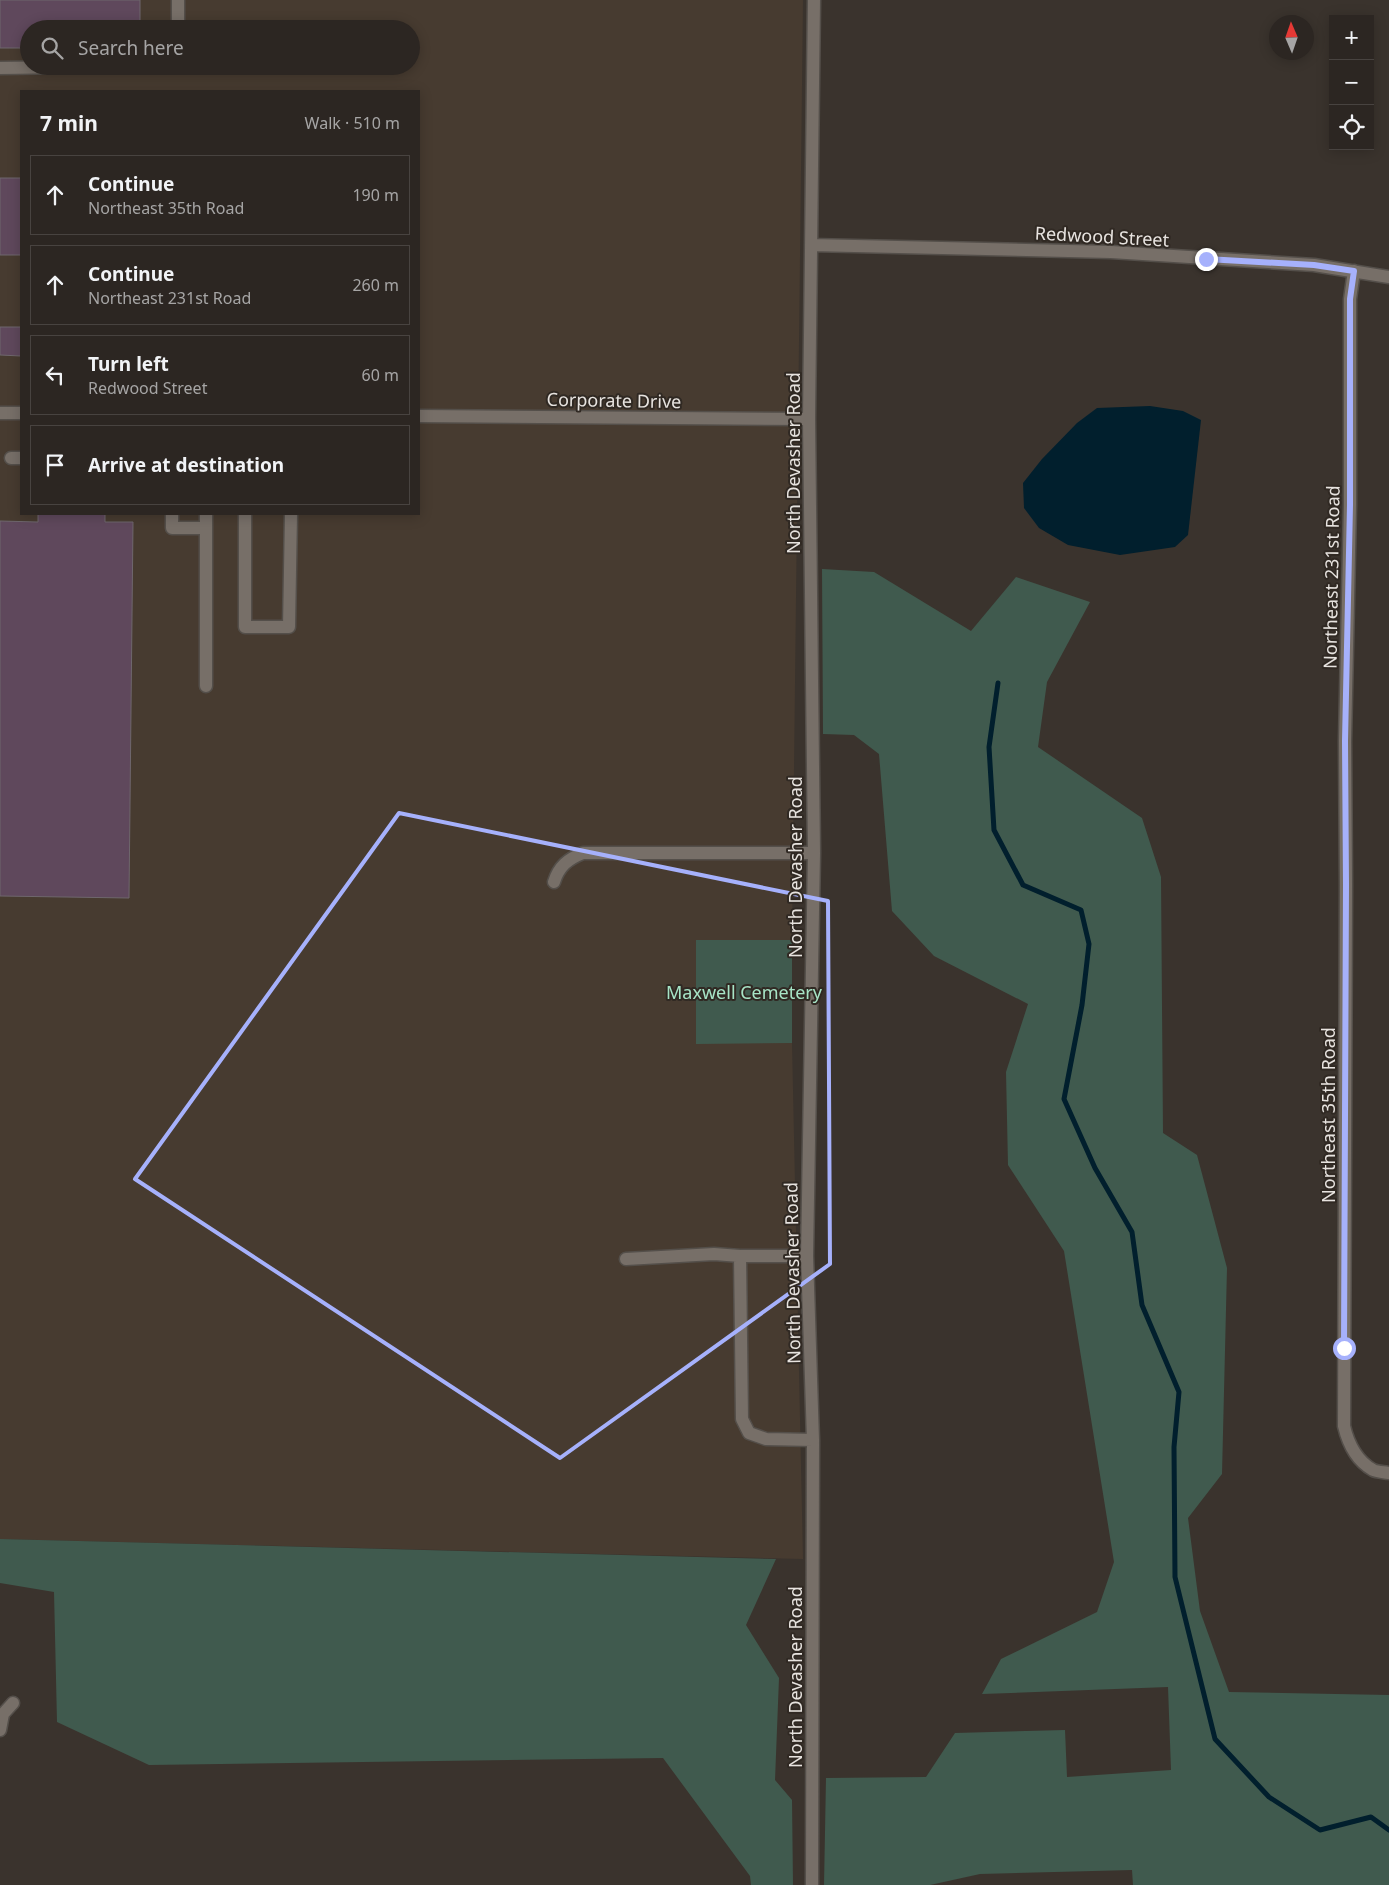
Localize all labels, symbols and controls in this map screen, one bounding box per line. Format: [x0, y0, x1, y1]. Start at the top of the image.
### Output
north arrow [1269, 15, 1314, 60]
map controls [1329, 15, 1374, 150]
button: + [1329, 15, 1374, 60]
search box [20, 20, 420, 75]
icon: search [38, 34, 66, 62]
text: Search here [78, 35, 184, 61]
button: − [1329, 60, 1374, 105]
button: locate [1329, 105, 1374, 150]
text: 7 min [40, 109, 98, 137]
text: Walk · 510 m [305, 112, 400, 134]
text: Continue [88, 171, 174, 197]
icon: ahead [41, 181, 69, 209]
text: 190 m [352, 184, 399, 206]
text: Northeast 35th Road [88, 197, 244, 219]
street label: Redwood Street [1034, 221, 1170, 252]
route end [1195, 248, 1218, 271]
text: Continue [88, 261, 174, 287]
icon: ahead [41, 271, 69, 299]
text: 260 m [352, 274, 399, 296]
text: Northeast 231st Road [88, 287, 251, 309]
text: Turn left [88, 351, 169, 377]
icon: left [41, 361, 69, 389]
text: 60 m [362, 364, 399, 386]
street label: North Devasher Road [781, 372, 805, 554]
text: Redwood Street [88, 377, 207, 399]
street label: Corporate Drive [546, 387, 682, 413]
icon: arrive [41, 451, 69, 479]
text: Arrive at destination [88, 452, 284, 478]
street label: Northeast 231st Road [1317, 485, 1345, 669]
street label: North Devasher Road [783, 776, 807, 958]
park label: Maxwell Cemetery [666, 980, 823, 1004]
street label: Northeast 35th Road [1316, 1027, 1340, 1203]
street label: North Devasher Road [778, 1182, 806, 1364]
route start [1333, 1337, 1356, 1360]
street label: North Devasher Road [783, 1586, 807, 1768]

